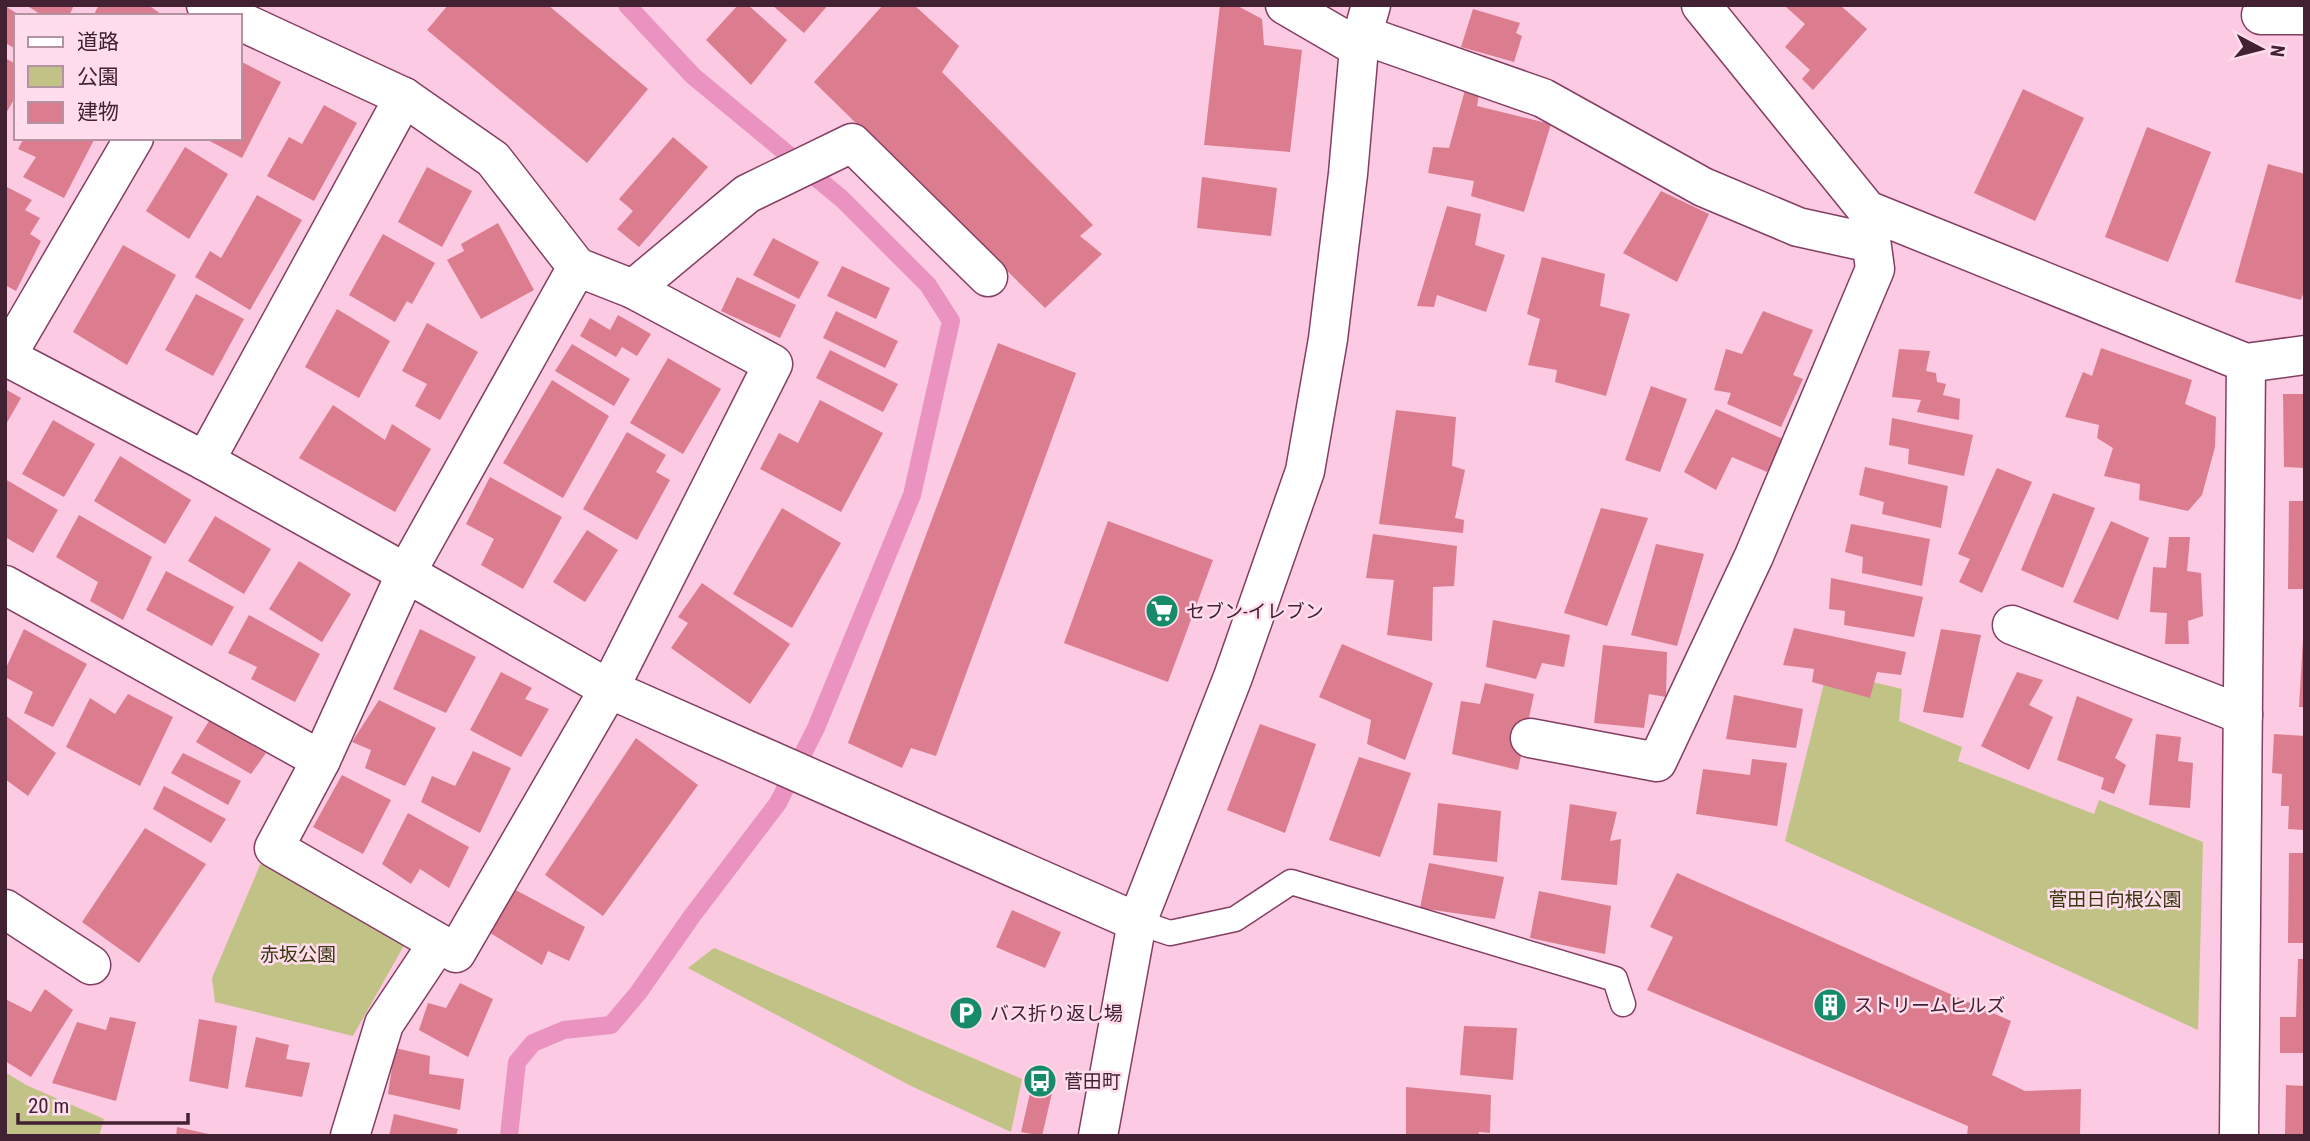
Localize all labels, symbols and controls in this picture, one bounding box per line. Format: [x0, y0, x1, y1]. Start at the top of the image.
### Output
legend [14, 14, 242, 140]
north arrow [2226, 14, 2296, 84]
text: 道路 [77, 30, 119, 54]
text: N [2265, 44, 2290, 58]
text: 公園 [77, 65, 119, 89]
text: 建物 [77, 100, 119, 124]
supermarket icon: セブン-イレブン [1143, 592, 1181, 630]
place label: セブン-イレブン [1186, 600, 1324, 623]
park label: 菅田日向根公園 [2048, 888, 2182, 911]
park label: 赤坂公園 [260, 943, 336, 966]
building icon: ストリームヒルズ [1811, 986, 1849, 1024]
parking icon: バス折り返し場 [947, 994, 985, 1032]
place label: ストリームヒルズ [1854, 994, 2005, 1017]
place label: バス折り返し場 [990, 1002, 1123, 1025]
bus stop icon: 菅田町 [1021, 1062, 1059, 1100]
place label: 菅田町 [1064, 1070, 1121, 1093]
scale bar [18, 1082, 187, 1126]
text: 20 m [28, 1094, 69, 1118]

